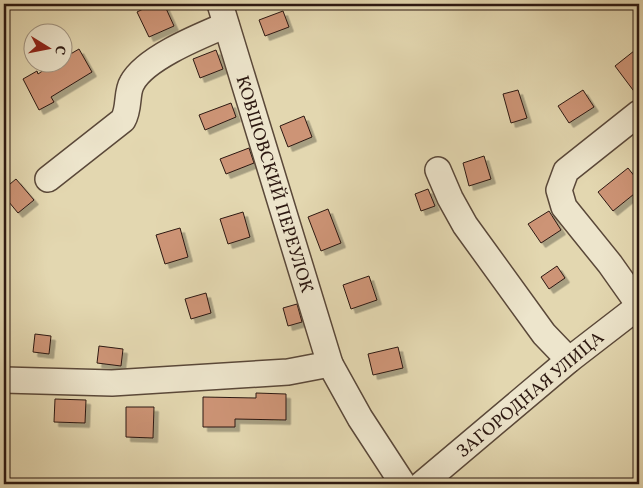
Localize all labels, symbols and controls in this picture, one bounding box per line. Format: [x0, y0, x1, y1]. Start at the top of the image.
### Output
north arrow [22, 22, 72, 72]
text: С [49, 44, 69, 56]
street label: КОВШОВСКИЙ ПЕРЕУЛОК [229, 73, 319, 296]
street label: ЗАГОРОДНАЯ УЛИЦА [452, 326, 610, 464]

